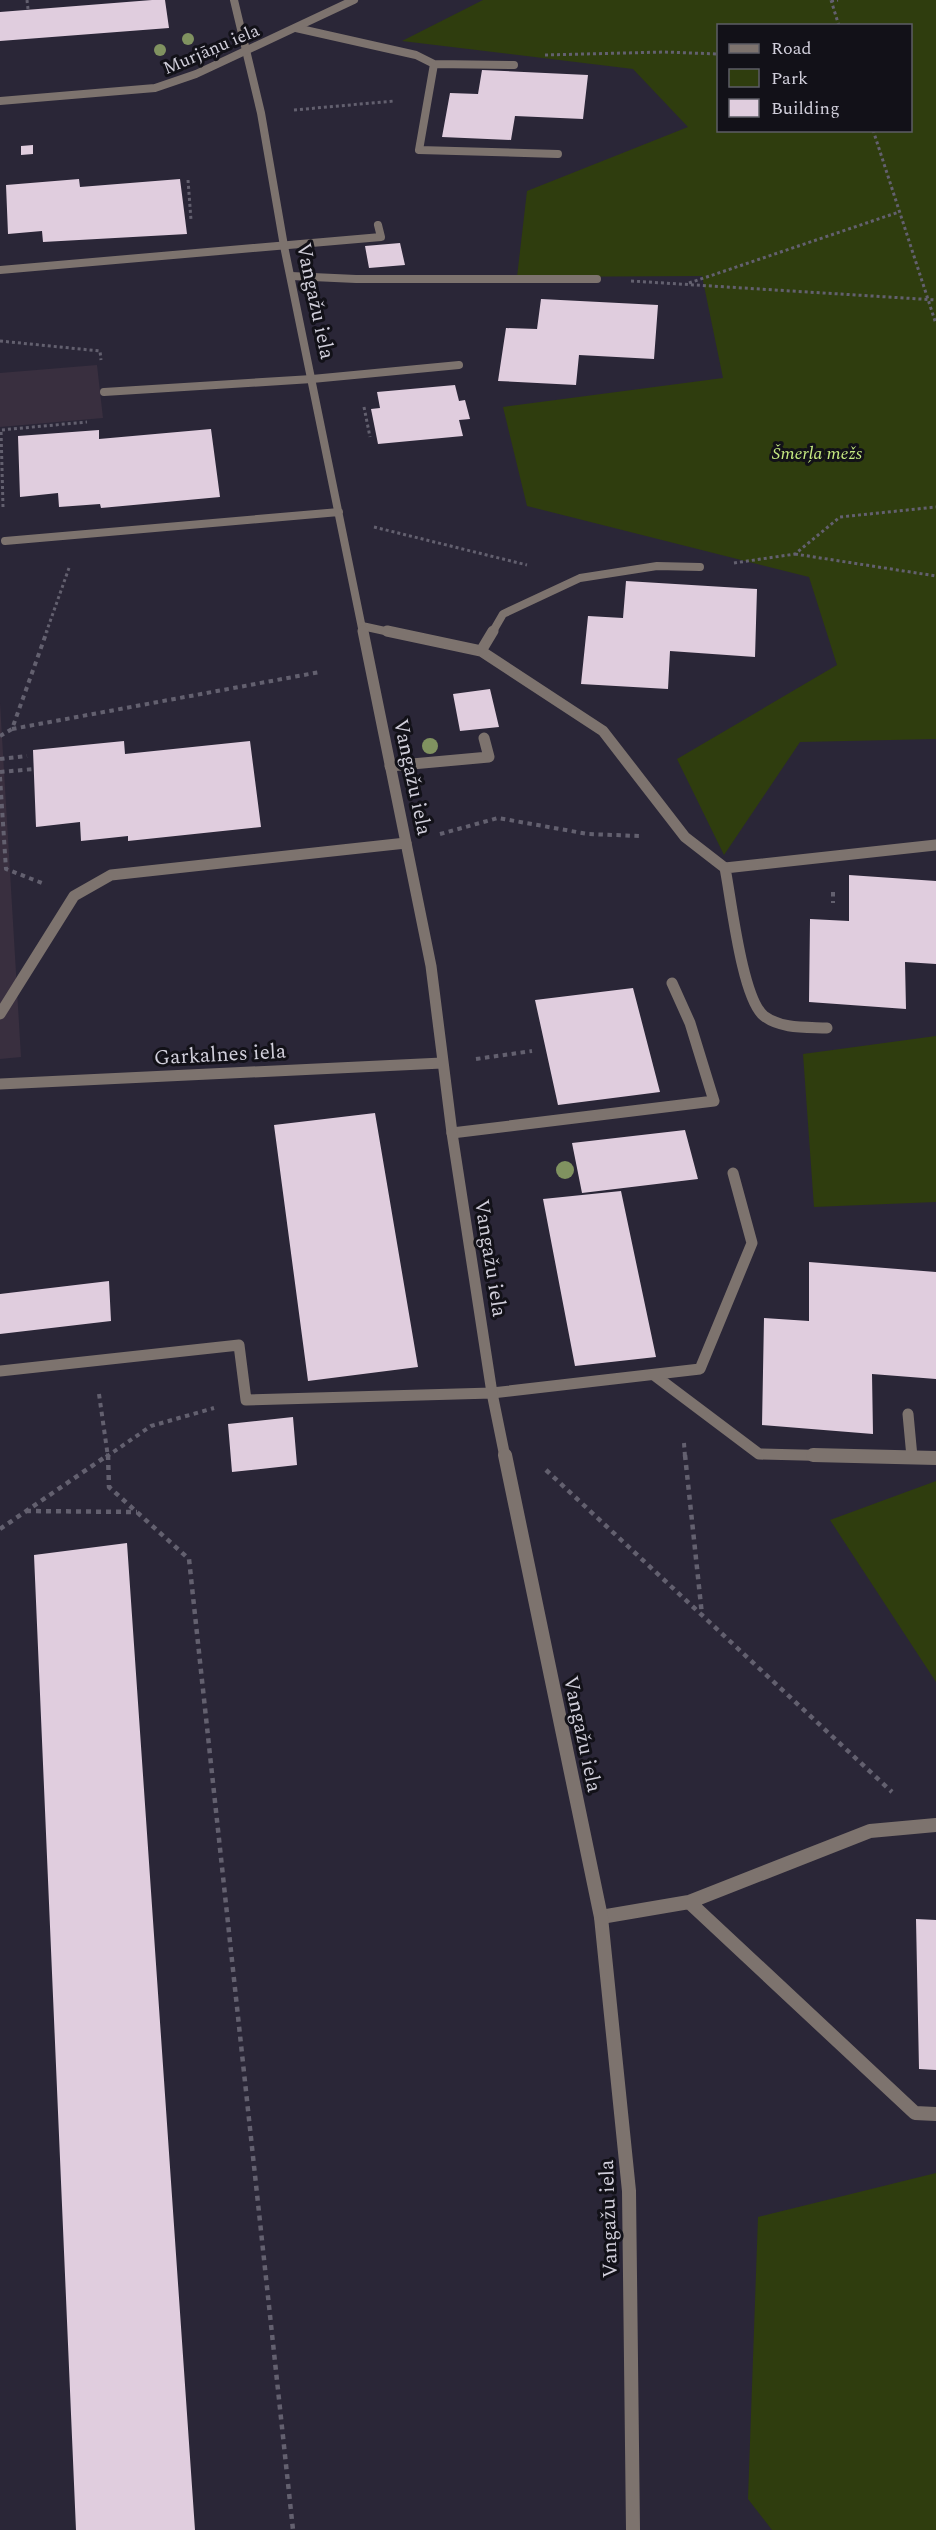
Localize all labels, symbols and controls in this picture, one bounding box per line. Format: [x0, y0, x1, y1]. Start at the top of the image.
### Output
street label: Murjāņu iela [159, 17, 264, 82]
legend [717, 24, 912, 132]
text: Road [771, 35, 812, 62]
text: Park [771, 65, 808, 92]
text: Building [771, 95, 840, 122]
street label: Vangažu iela [287, 240, 343, 363]
park label: Šmerļa mežs [772, 440, 863, 467]
street label: Vangažu iela [384, 716, 440, 839]
street label: Garkalnes iela [153, 1036, 288, 1074]
street label: Vangažu iela [465, 1197, 515, 1320]
street label: Vangažu iela [554, 1673, 610, 1796]
street label: Vangažu iela [591, 2158, 627, 2279]

